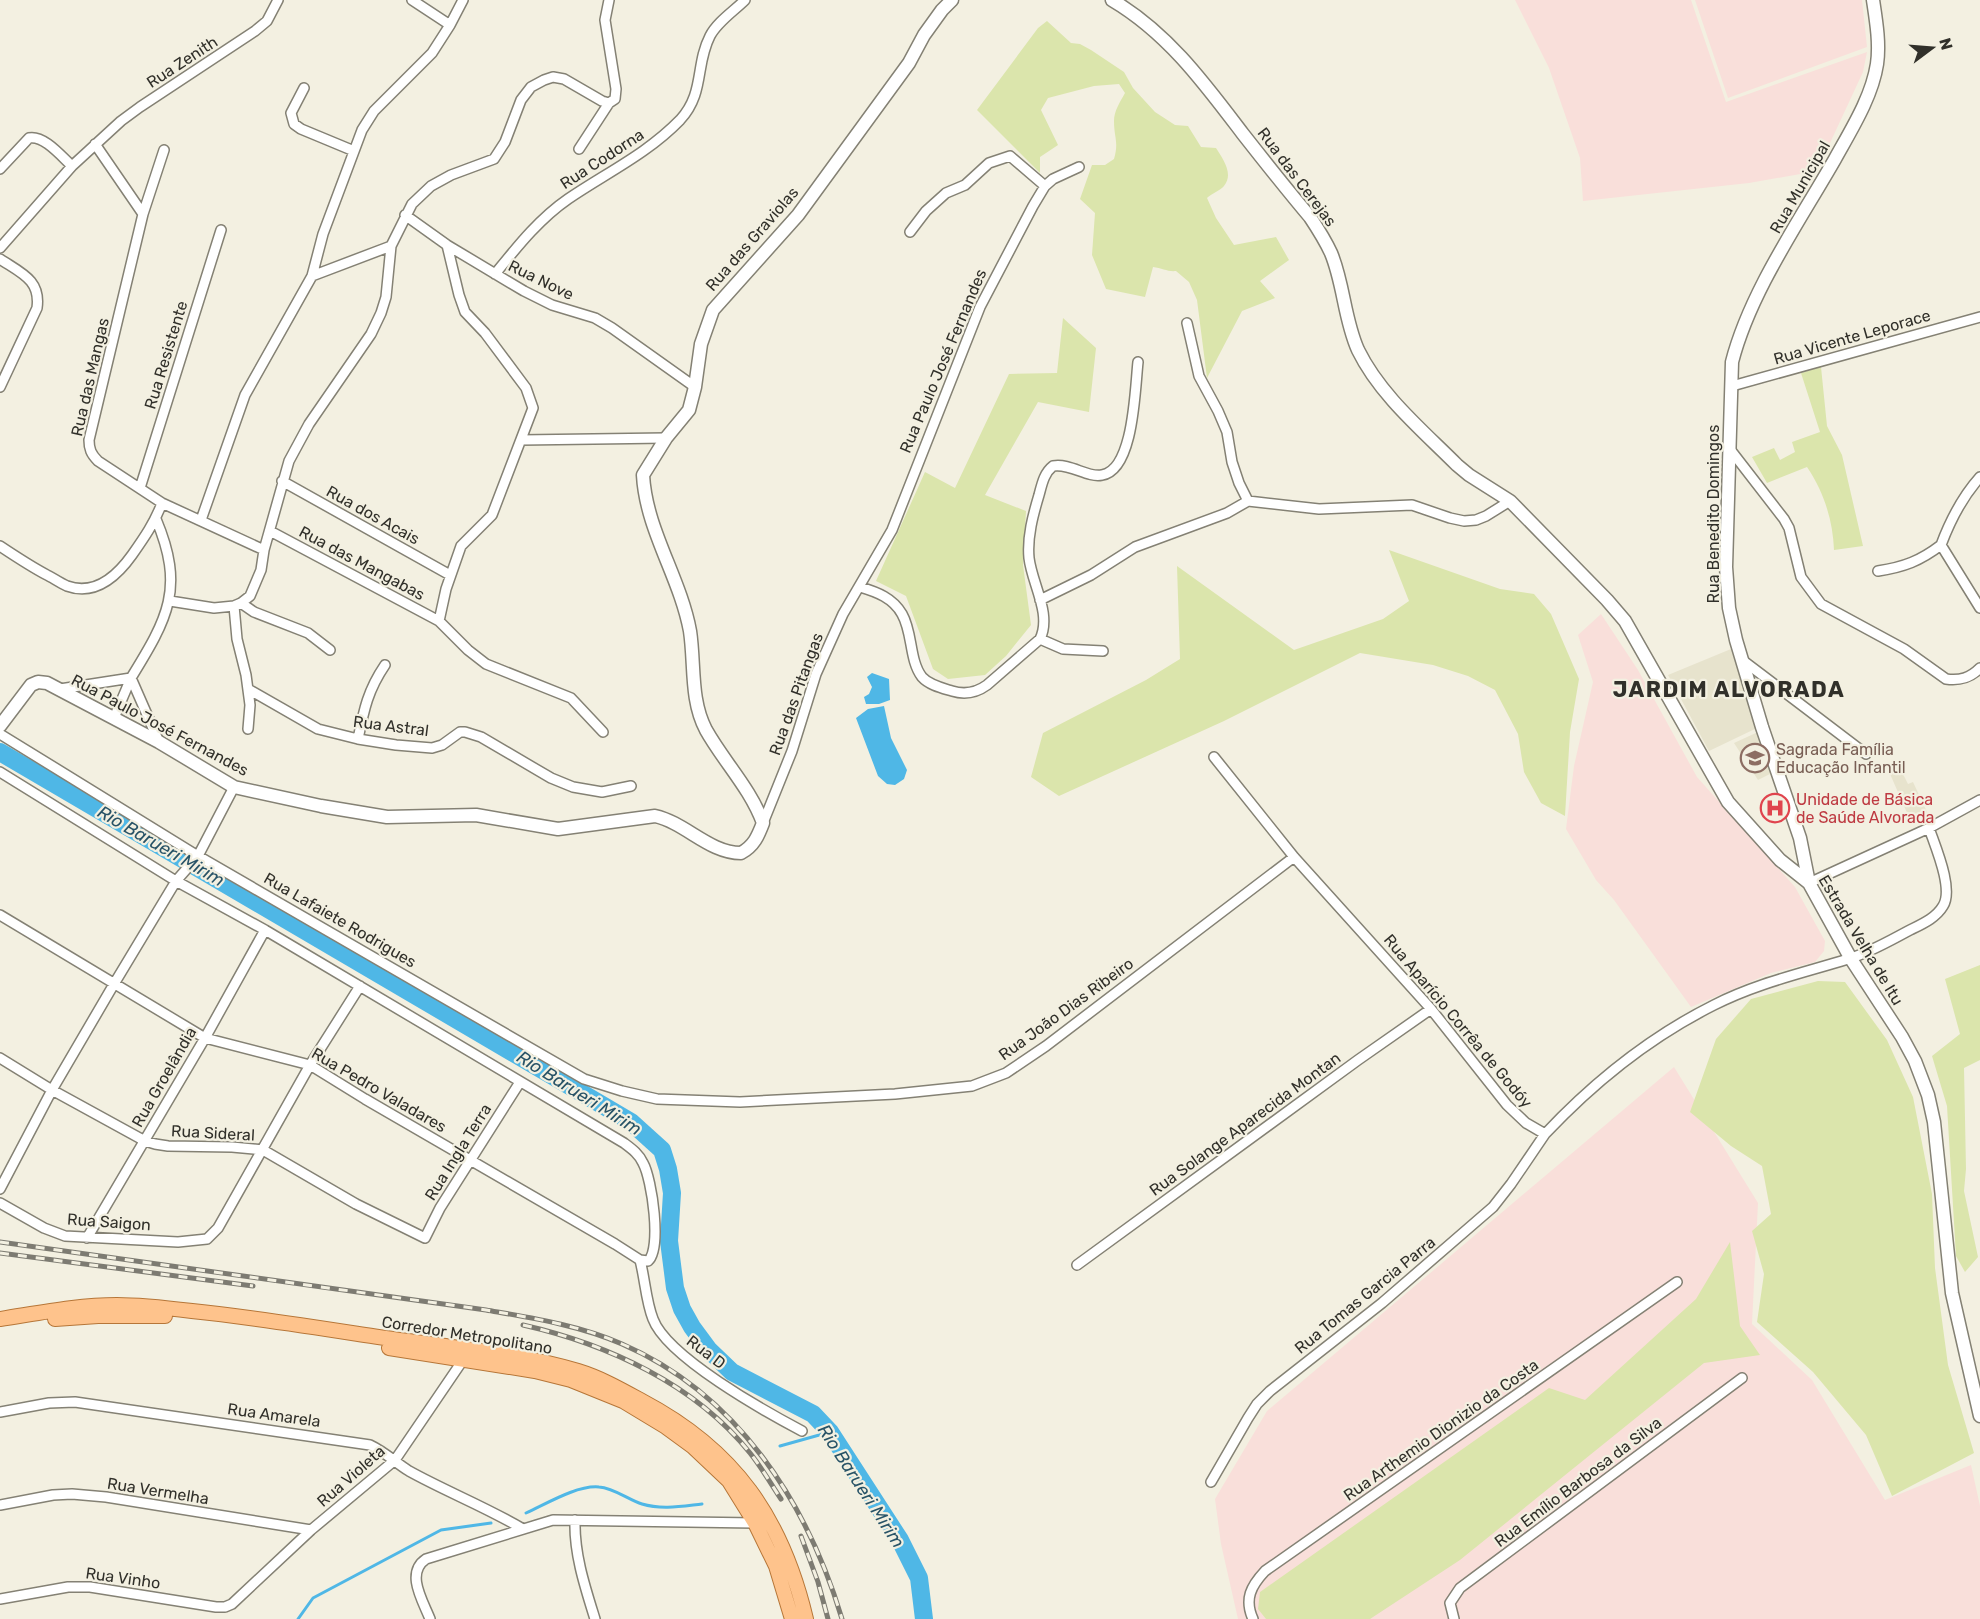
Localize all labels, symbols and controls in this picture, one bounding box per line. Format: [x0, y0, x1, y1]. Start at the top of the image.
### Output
north arrow [1902, 18, 1962, 78]
street label: Rua Zenith [143, 32, 221, 92]
text: N [1935, 36, 1957, 52]
street label: Rua das Cerejas [1254, 124, 1340, 230]
street label: Rua Codorna [557, 125, 647, 193]
street label: Rua Municipal [1766, 137, 1834, 237]
street label: Rua das Graviolas [702, 183, 802, 295]
street label: Rua Nove [505, 256, 577, 304]
street label: Rua Paulo José Fernandes [896, 266, 990, 456]
street label: Rua Resistente [140, 298, 192, 412]
street label: Rua Vicente Leporace [1771, 305, 1933, 369]
street label: Rua das Mangas [67, 316, 113, 438]
street label: Rua Benedito Domingos [1704, 425, 1723, 603]
street label: Rua dos Acais [323, 482, 423, 548]
street label: Rua das Mangabas [296, 522, 428, 604]
street label: Rua das Pitangas [765, 630, 827, 758]
street label: Rua Paulo José Fernandes [68, 670, 252, 780]
district label: JARDIM ALVORADA [1613, 676, 1845, 703]
street label: Rua Astral [352, 712, 430, 740]
place label: Sagrada Família Educação Infantil [1776, 740, 1906, 777]
school or university icon: Sagrada Família Educação Infantil [1739, 742, 1771, 774]
place label: Unidade de Básica de Saúde Alvorada [1796, 790, 1934, 827]
hospital icon: Unidade de Básica de Saúde Alvorada [1759, 792, 1791, 824]
water label: Rio Barueri Mirim [94, 801, 228, 891]
street label: Rua Lafaiete Rodrigues [260, 869, 420, 971]
street label: Estrada Velha de Itu [1815, 872, 1907, 1008]
street label: Rua Aparício Corrêa de Godóy [1380, 930, 1536, 1112]
street label: Rua João Dias Ribeiro [995, 954, 1137, 1064]
street label: Rua Groelândia [128, 1024, 200, 1130]
street label: Rua Pedro Valadares [308, 1044, 450, 1136]
water label: Rio Barueri Mirim [512, 1046, 646, 1140]
street label: Rua Solange Aparecida Montan [1146, 1048, 1344, 1200]
street label: Rua Ingla Terra [421, 1100, 495, 1204]
street label: Rua Sideral [171, 1121, 255, 1145]
street label: Rua Saigon [66, 1210, 152, 1234]
street label: Rua Tomas Garcia Parra [1291, 1232, 1439, 1358]
street label: Corredor Metropolitano [380, 1312, 554, 1358]
street label: Rua D [683, 1331, 729, 1373]
street label: Rua Arthemio Dionizio da Costa [1340, 1355, 1542, 1505]
street label: Rua Amarela [226, 1399, 322, 1431]
street label: Rua Emílio Barbosa da Silva [1491, 1413, 1665, 1551]
water label: Rio Barueri Mirim [813, 1420, 909, 1552]
street label: Rua Violeta [313, 1441, 389, 1511]
street label: Rua Vermelha [106, 1474, 210, 1508]
street label: Rua Vinho [84, 1563, 162, 1593]

